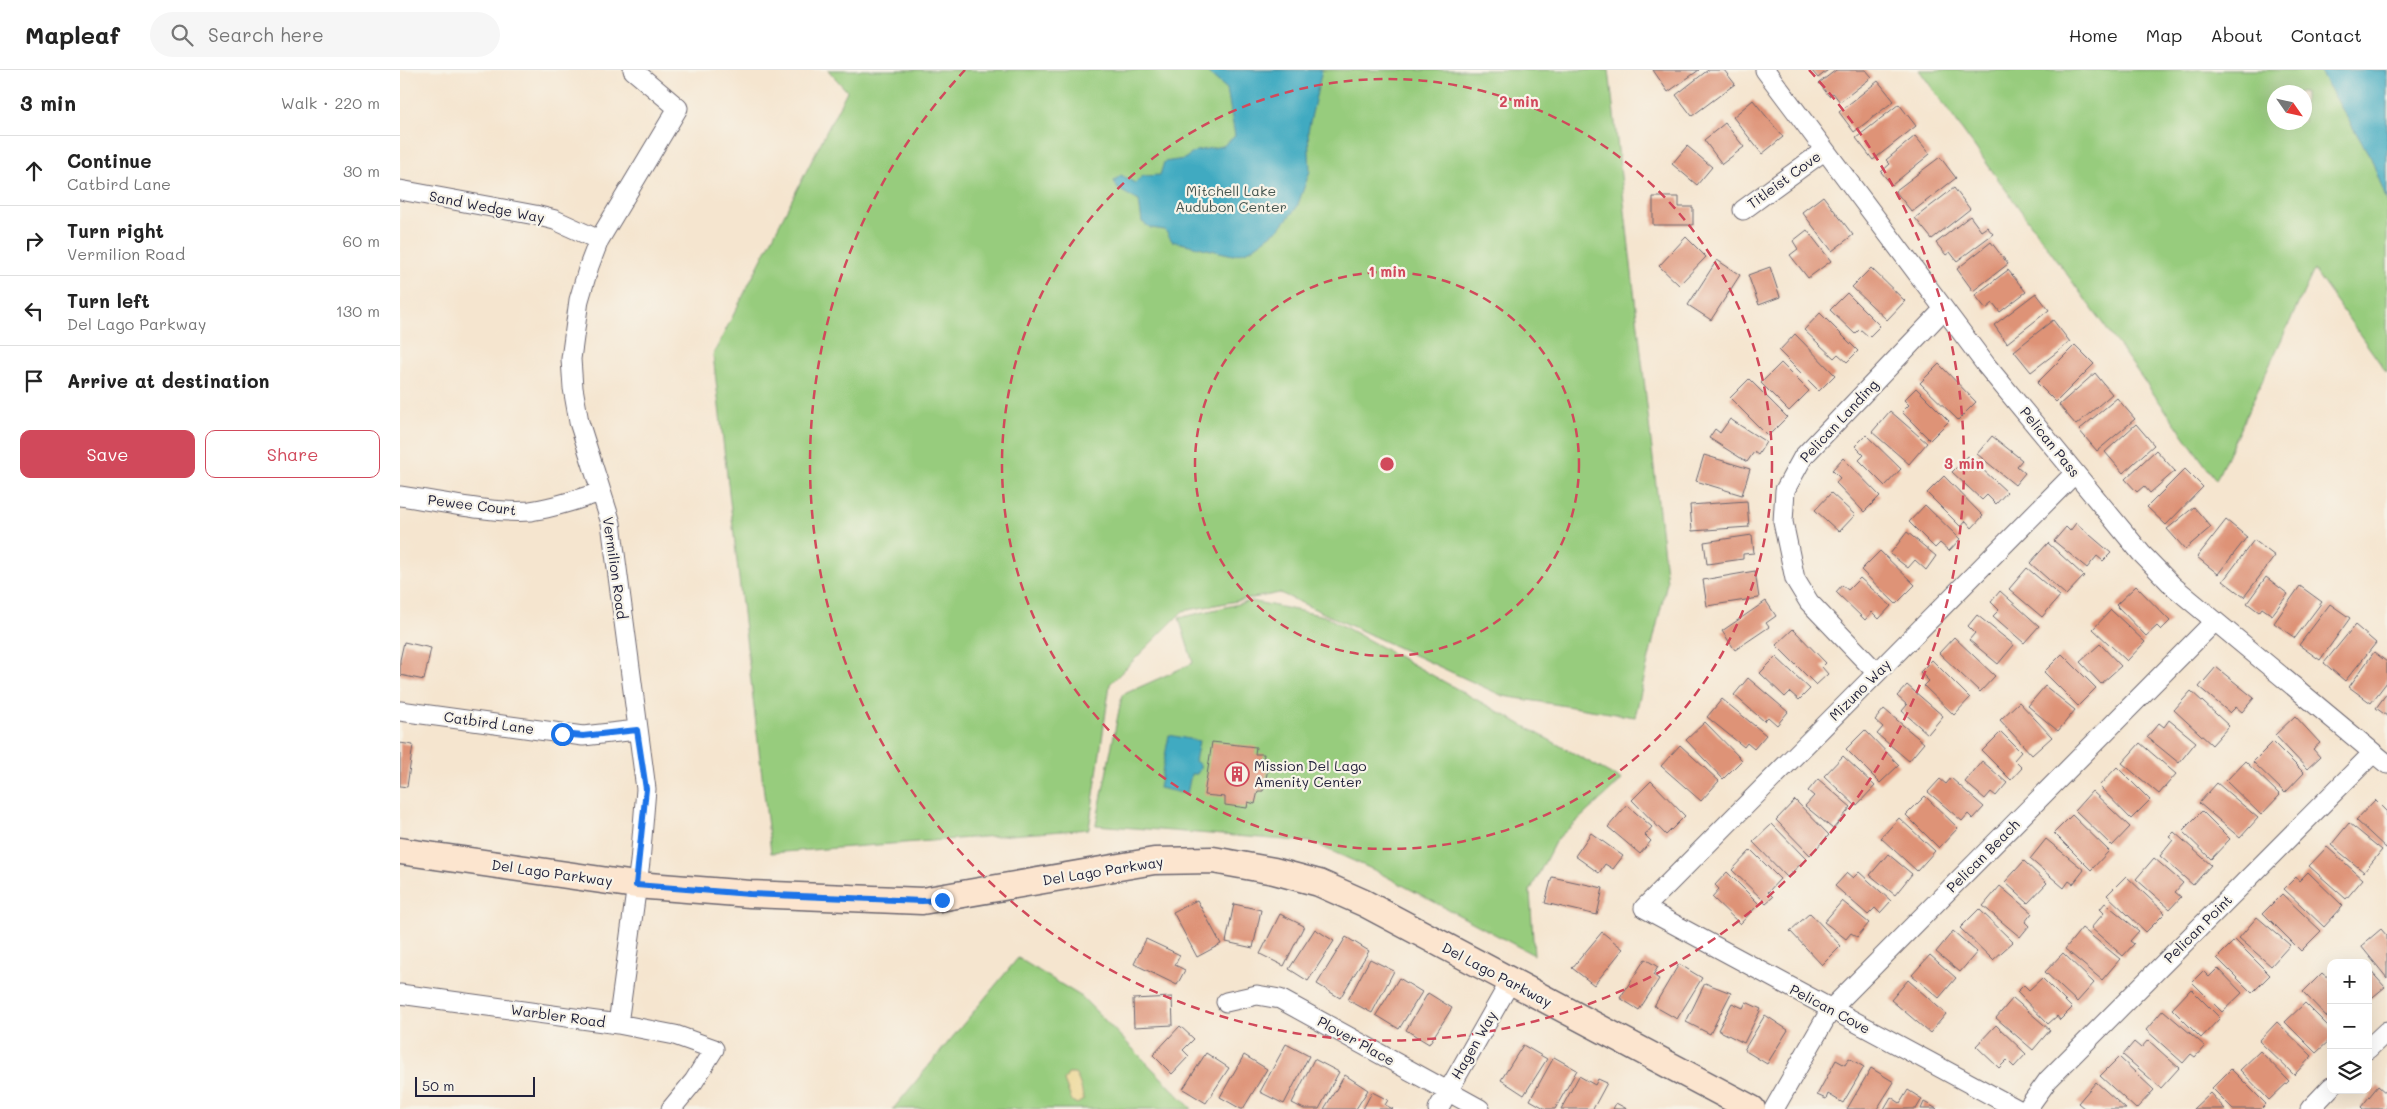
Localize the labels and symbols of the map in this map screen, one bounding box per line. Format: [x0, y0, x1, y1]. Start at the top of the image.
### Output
north arrow [2267, 85, 2312, 130]
text: 2 min [1499, 91, 1539, 111]
street label: Titleist Cove [1743, 146, 1824, 213]
park label: Mitchell Lake Audubon Center [1175, 181, 1287, 216]
street label: Sand Wedge Way [428, 186, 546, 227]
text: 1 min [1368, 261, 1406, 281]
street label: Pelican Landing [1795, 375, 1882, 466]
street label: Pelican Pass [2016, 403, 2085, 481]
text: 3 min [1944, 453, 1984, 473]
centre of rings [1378, 455, 1396, 473]
street label: Pewee Court [427, 490, 517, 519]
street label: Vermilion Road [599, 515, 632, 621]
street label: Mizuno Way [1825, 655, 1895, 725]
street label: Catbird Lane [443, 707, 535, 738]
route start [551, 723, 574, 746]
place label: Mission Del Lago Amenity Center [1254, 756, 1367, 791]
building icon: Mission Del Lago Amenity Center [1224, 761, 1250, 787]
street label: Pelican Beach [1942, 815, 2024, 896]
street label: Del Lago Parkway [1041, 852, 1165, 889]
street label: Del Lago Parkway [490, 855, 614, 890]
route end [931, 889, 954, 912]
street label: Pelican Point [2159, 890, 2236, 967]
street label: Del Lago Parkway [1439, 938, 1556, 1012]
street label: Pelican Cove [1787, 979, 1874, 1038]
street label: Warbler Road [509, 999, 607, 1032]
street label: Hagen Way [1446, 1007, 1501, 1082]
street label: Plover Place [1314, 1011, 1398, 1070]
scale bar [415, 1074, 535, 1097]

